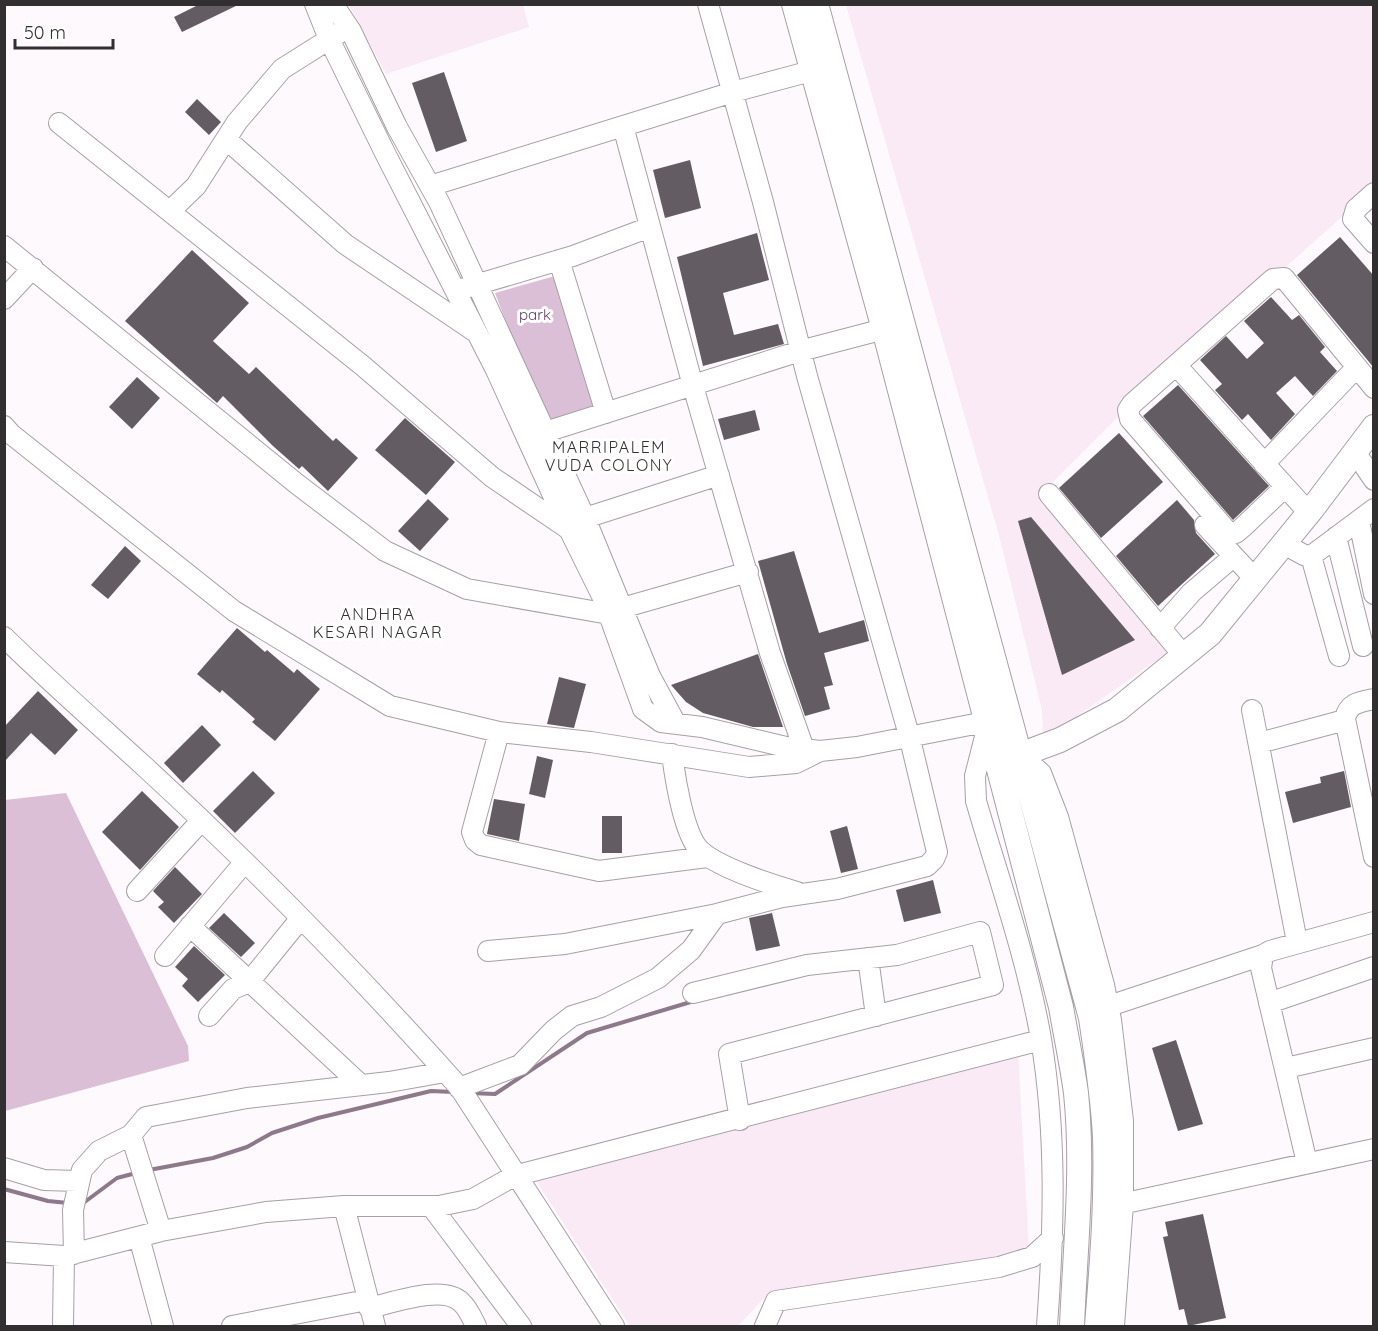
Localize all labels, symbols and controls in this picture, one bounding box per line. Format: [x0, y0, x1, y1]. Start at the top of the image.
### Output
scale bar [15, 12, 112, 50]
text: 50 m [24, 21, 66, 44]
park label: park [519, 305, 551, 324]
district label: MARRIPALEM VUDA COLONY [545, 437, 673, 475]
district label: ANDHRA KESARI NAGAR [313, 604, 443, 642]

